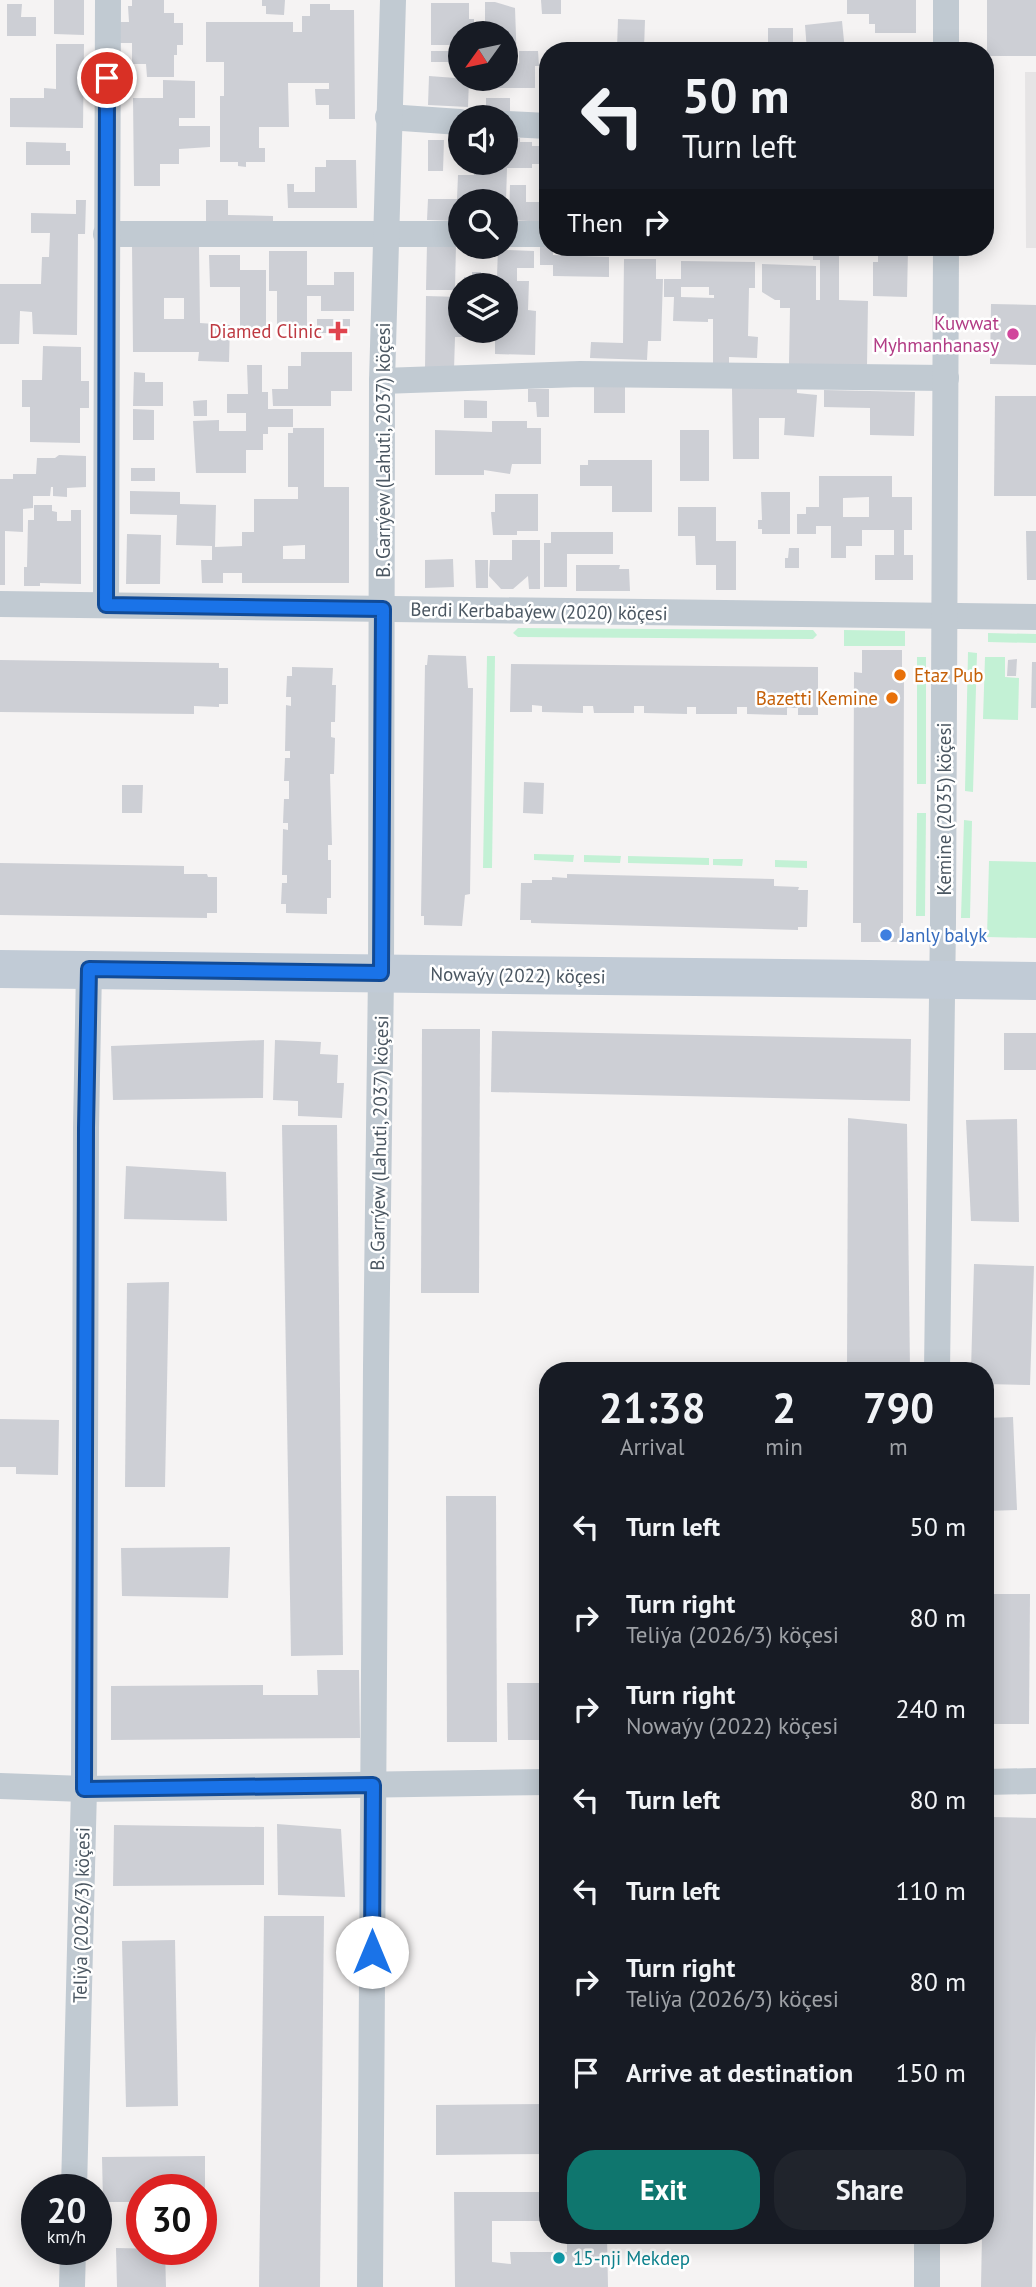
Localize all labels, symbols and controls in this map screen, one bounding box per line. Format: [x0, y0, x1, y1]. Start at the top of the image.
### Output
north arrow [448, 21, 518, 91]
map controls [448, 21, 518, 343]
pin [77, 48, 137, 108]
icon: arrive [88, 59, 126, 97]
text: 50 m [682, 63, 789, 127]
icon: left [567, 70, 658, 161]
button: sound [448, 105, 518, 175]
text: Turn left [682, 125, 797, 167]
button: search [448, 189, 518, 259]
icon: right [637, 203, 675, 241]
text: Then [567, 206, 623, 239]
button: layers [448, 273, 518, 343]
place label: Kuwwat Myhmanhanasy [873, 311, 1000, 357]
place label: Diamed Clinic [209, 319, 322, 343]
marker: Diamed Clinic [328, 321, 348, 341]
street label: B. Garrýew (Lahuti, 2037) köçesi [371, 322, 395, 578]
marker: Kuwwat Myhmanhanasy [1005, 326, 1021, 342]
street label: Berdi Kerbabaýew (2020) köçesi [410, 597, 668, 625]
place label: Etaz Pub [914, 663, 984, 687]
marker: Etaz Pub [892, 667, 908, 683]
place label: Bazetti Kemine [756, 686, 878, 710]
marker: Bazetti Kemine [884, 690, 900, 706]
street label: Kemine (2035) köçesi [932, 722, 956, 896]
place label: Janly balyk [899, 923, 987, 947]
marker: Janly balyk [878, 927, 894, 943]
street label: Nowaýy (2022) köçesi [430, 961, 606, 989]
street label: B. Garrýew (Lahuti, 2037) köçesi [365, 1015, 393, 1271]
text: 21:38 [599, 1380, 705, 1435]
text: 2 [772, 1380, 796, 1435]
text: 790 [863, 1380, 934, 1435]
text: Arrival [620, 1432, 684, 1461]
text: min [765, 1432, 803, 1461]
text: m [889, 1432, 908, 1461]
icon: left [567, 1508, 605, 1546]
text: Turn left [626, 1510, 720, 1543]
text: 50 m [910, 1510, 966, 1543]
text: Turn right [626, 1587, 735, 1620]
icon: right [567, 1599, 605, 1637]
text: 80 m [910, 1601, 966, 1634]
text: Teliýa (2026/3) köçesi [626, 1620, 839, 1649]
text: Turn right [626, 1678, 735, 1711]
icon: right [567, 1690, 605, 1728]
text: 240 m [895, 1692, 966, 1725]
text: Nowaýy (2022) köçesi [626, 1711, 838, 1740]
icon: left [567, 1781, 605, 1819]
text: Turn left [626, 1783, 720, 1816]
text: 80 m [910, 1783, 966, 1816]
street label: Teliýa (2026/3) köçesi [67, 1827, 95, 2003]
icon: left [567, 1872, 605, 1910]
text: Turn left [626, 1874, 720, 1907]
text: 110 m [895, 1874, 966, 1907]
position arrow [335, 1915, 409, 1989]
text: Turn right [626, 1951, 735, 1984]
icon: right [567, 1963, 605, 2001]
text: 80 m [910, 1965, 966, 1998]
text: Teliýa (2026/3) köçesi [626, 1984, 839, 2013]
icon: arrive [567, 2054, 605, 2092]
text: Arrive at destination [626, 2056, 853, 2089]
text: 150 m [895, 2056, 966, 2089]
button: Exit [567, 2150, 760, 2230]
button: Share [774, 2150, 966, 2230]
speed limit sign: 30 [126, 2174, 217, 2265]
text: 20 [47, 2187, 86, 2233]
text: km/h [47, 2225, 86, 2248]
place label: 15-nji Mekdep [573, 2246, 690, 2270]
marker: 15-nji Mekdep [551, 2250, 567, 2266]

